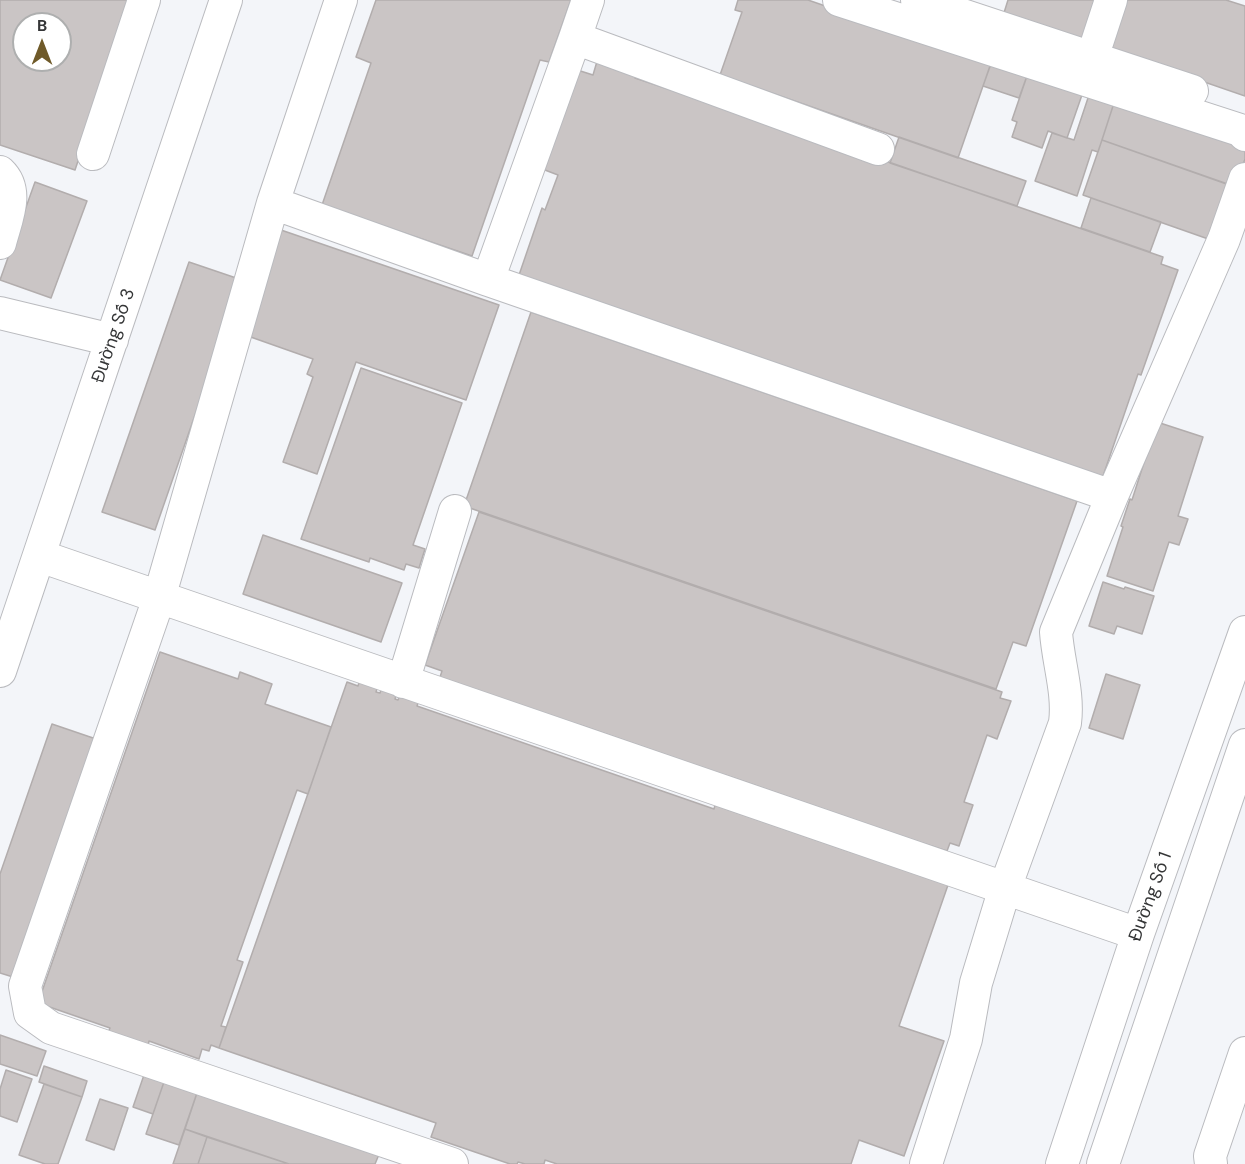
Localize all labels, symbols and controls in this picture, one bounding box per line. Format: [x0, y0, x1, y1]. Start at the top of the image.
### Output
north arrow [12, 12, 72, 72]
text: B [37, 15, 47, 36]
street label: Đường Số 3 [88, 286, 140, 386]
street label: Đường Số 1 [1125, 849, 1177, 945]

